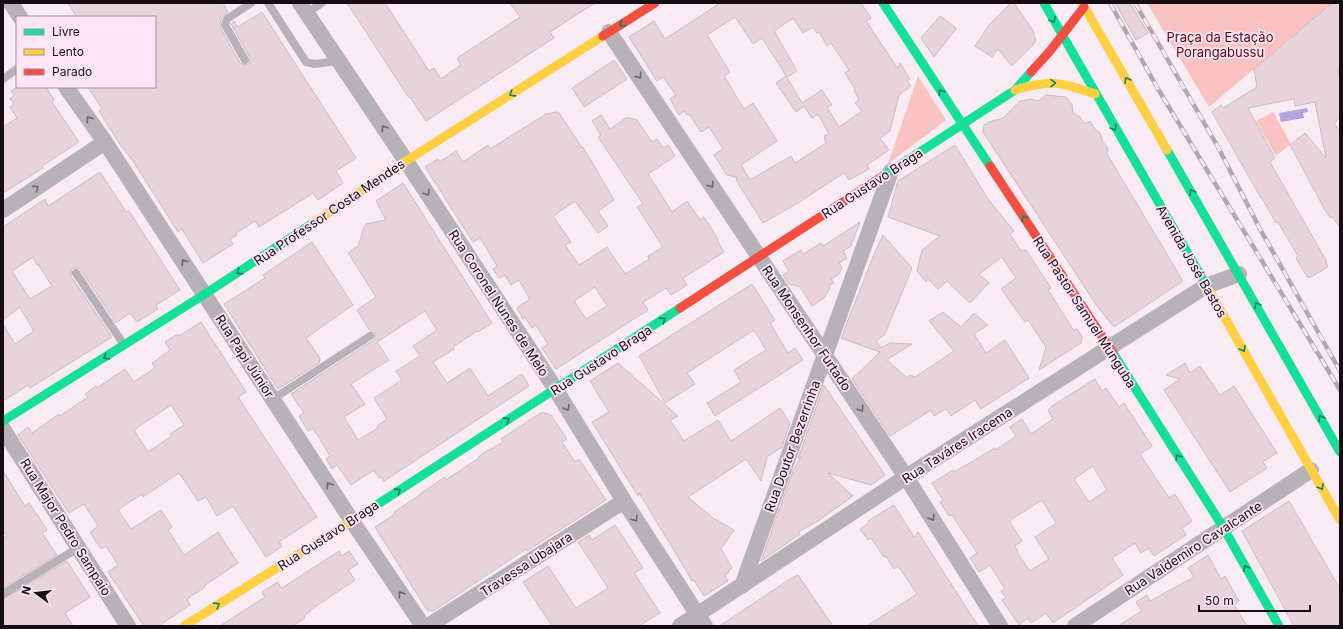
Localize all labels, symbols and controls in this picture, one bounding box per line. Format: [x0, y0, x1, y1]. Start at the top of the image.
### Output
one-way arrow [1048, 15, 1056, 23]
legend [16, 16, 156, 88]
one-way arrow [619, 19, 626, 27]
text: Livre [52, 24, 80, 39]
park label: Praça da Estação Porangabussu [1167, 29, 1274, 60]
text: Lento [52, 44, 84, 59]
text: Parado [52, 64, 92, 79]
one-way arrow [634, 72, 641, 79]
one-way arrow [1124, 77, 1131, 84]
one-way arrow [1050, 79, 1056, 87]
one-way arrow [509, 89, 516, 97]
one-way arrow [939, 90, 946, 97]
one-way arrow [87, 116, 94, 123]
one-way arrow [1110, 124, 1117, 131]
one-way arrow [382, 126, 389, 133]
street label: Rua Gustavo Braga [819, 144, 925, 222]
street label: Rua Professor Costa Mendes [250, 155, 408, 269]
one-way arrow [706, 180, 713, 187]
one-way arrow [31, 186, 38, 193]
one-way arrow [423, 189, 430, 196]
one-way arrow [1189, 189, 1196, 196]
street label: Avenida José Bastos [1153, 202, 1231, 320]
one-way arrow [1021, 215, 1029, 222]
street label: Rua Coronel Nunes de Melo [446, 227, 553, 379]
street label: Rua Pastor Samuel Munguba [1030, 233, 1140, 391]
one-way arrow [181, 259, 189, 266]
street label: Rua Monsenhor Furtado [759, 262, 855, 394]
one-way arrow [236, 267, 243, 275]
one-way arrow [1254, 302, 1261, 309]
street label: Rua Papi Júnior [212, 311, 278, 401]
one-way arrow [659, 317, 666, 324]
street label: Rua Gustavo Braga [548, 321, 654, 399]
one-way arrow [1238, 345, 1245, 352]
one-way arrow [103, 352, 110, 359]
street label: Rua Doutor Bezerrinha [761, 378, 823, 514]
street label: Rua Taváres Iracema [899, 403, 1015, 487]
one-way arrow [562, 404, 570, 411]
one-way arrow [856, 405, 864, 412]
one-way arrow [1318, 415, 1325, 422]
one-way arrow [503, 418, 510, 425]
one-way arrow [1176, 454, 1183, 461]
street label: Rua Major Pedro Sampaio [17, 455, 115, 599]
one-way arrow [326, 482, 334, 489]
one-way arrow [1316, 482, 1323, 490]
one-way arrow [394, 488, 401, 495]
street label: Rua Gustavo Braga [275, 496, 381, 574]
street label: Rua Valdemiro Cavalcante [1121, 498, 1265, 598]
one-way arrow [927, 514, 935, 521]
one-way arrow [630, 515, 638, 522]
street label: Travessa Ubajara [477, 528, 575, 600]
one-way arrow [1243, 565, 1250, 572]
north arrow [16, 573, 56, 613]
text: N [18, 585, 34, 596]
scale bar [1199, 587, 1310, 613]
one-way arrow [399, 591, 406, 598]
text: 50 m [1205, 593, 1234, 608]
one-way arrow [213, 603, 220, 610]

